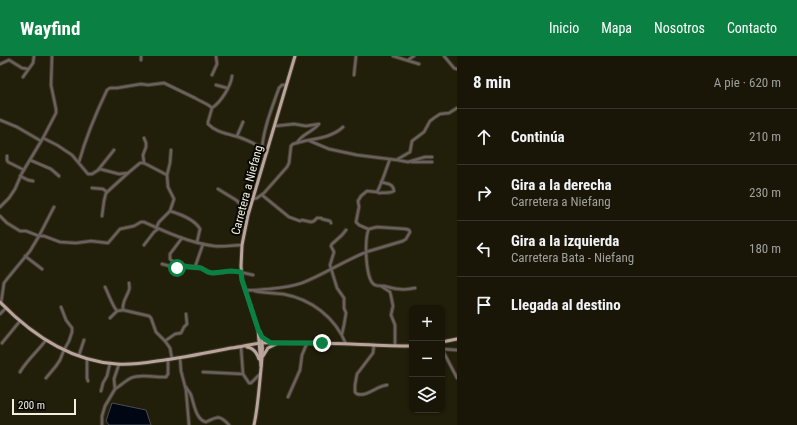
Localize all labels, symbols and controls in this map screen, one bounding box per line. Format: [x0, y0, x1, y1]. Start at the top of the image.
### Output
text: Wayfind [20, 17, 80, 40]
text: Inicio [549, 20, 579, 36]
text: Mapa [601, 20, 632, 36]
text: Nosotros [654, 20, 705, 36]
text: Contacto [727, 20, 777, 36]
text: 8 min [473, 72, 511, 92]
text: A pie · 620 m [714, 75, 781, 90]
icon: ahead [473, 126, 495, 148]
text: Continúa [511, 128, 565, 146]
text: 210 m [749, 129, 781, 144]
street label: Carretera a Niefang [228, 144, 266, 236]
text: Gira a la derecha [511, 176, 612, 194]
icon: right [473, 182, 495, 204]
text: 230 m [749, 185, 781, 200]
text: Carretera a Niefang [511, 194, 611, 209]
text: Gira a la izquierda [511, 232, 619, 250]
icon: left [473, 238, 495, 260]
text: 180 m [749, 241, 781, 256]
text: Carretera Bata - Niefang [511, 250, 634, 265]
route start [168, 259, 186, 277]
icon: arrive [473, 294, 495, 316]
text: Llegada al destino [511, 296, 621, 314]
map controls [409, 305, 445, 413]
button: + [409, 305, 445, 341]
route end [313, 334, 331, 352]
button: − [409, 341, 445, 377]
button: layers [409, 377, 445, 413]
scale bar [12, 397, 76, 416]
text: 200 m [18, 399, 45, 412]

